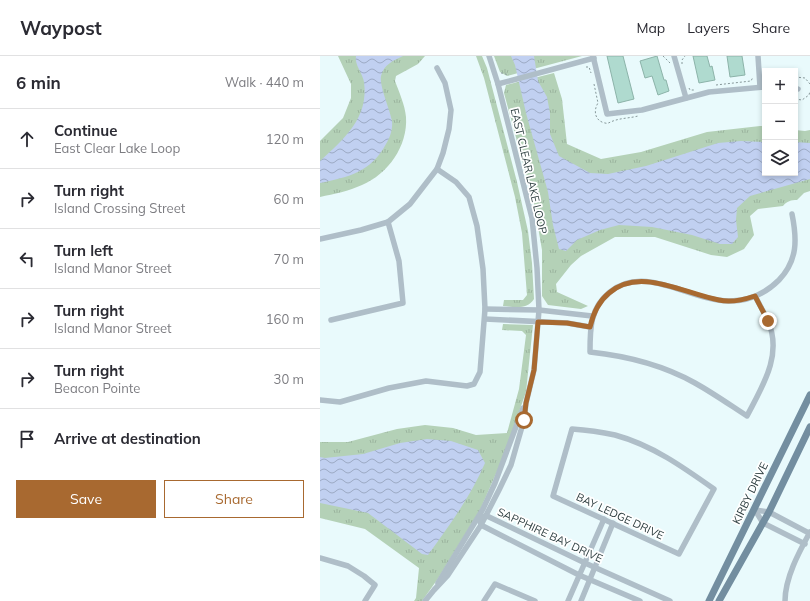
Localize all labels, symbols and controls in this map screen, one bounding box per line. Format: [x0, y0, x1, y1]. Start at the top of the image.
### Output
text: Waypost [20, 16, 102, 40]
text: Map [636, 19, 665, 37]
text: Layers [687, 19, 730, 37]
text: Share [752, 19, 790, 37]
map controls [762, 68, 798, 176]
button: + [762, 68, 798, 104]
text: 6 min [16, 72, 61, 93]
text: Walk · 440 m [225, 74, 304, 90]
button: − [762, 104, 798, 140]
street label: EAST CLEAR LAKE LOOP [508, 107, 550, 235]
text: Continue [54, 121, 117, 140]
icon: ahead [16, 128, 38, 150]
text: 120 m [266, 131, 304, 147]
text: East Clear Lake Loop [54, 140, 180, 156]
button: layers [762, 140, 798, 176]
text: Turn right [54, 181, 124, 200]
icon: right [16, 188, 38, 210]
text: 60 m [274, 191, 304, 207]
text: Island Crossing Street [54, 200, 185, 216]
text: Turn left [54, 241, 113, 260]
icon: left [16, 248, 38, 270]
text: 70 m [274, 251, 304, 267]
text: Island Manor Street [54, 260, 172, 276]
text: Turn right [54, 301, 124, 320]
icon: right [16, 308, 38, 330]
text: 160 m [266, 311, 304, 327]
route end [759, 312, 777, 330]
text: Island Manor Street [54, 320, 172, 336]
text: Turn right [54, 361, 124, 380]
icon: right [16, 368, 38, 390]
text: 30 m [274, 371, 304, 387]
text: Beacon Pointe [54, 380, 140, 396]
route start [515, 411, 533, 429]
icon: arrive [16, 428, 38, 450]
text: Arrive at destination [54, 429, 201, 448]
street label: KIRBY DRIVE [729, 460, 771, 526]
button: Save [16, 480, 156, 518]
button: Share [164, 480, 304, 518]
street label: BAY LEDGE DRIVE [574, 490, 666, 542]
street label: SAPPHIRE BAY DRIVE [495, 504, 605, 566]

